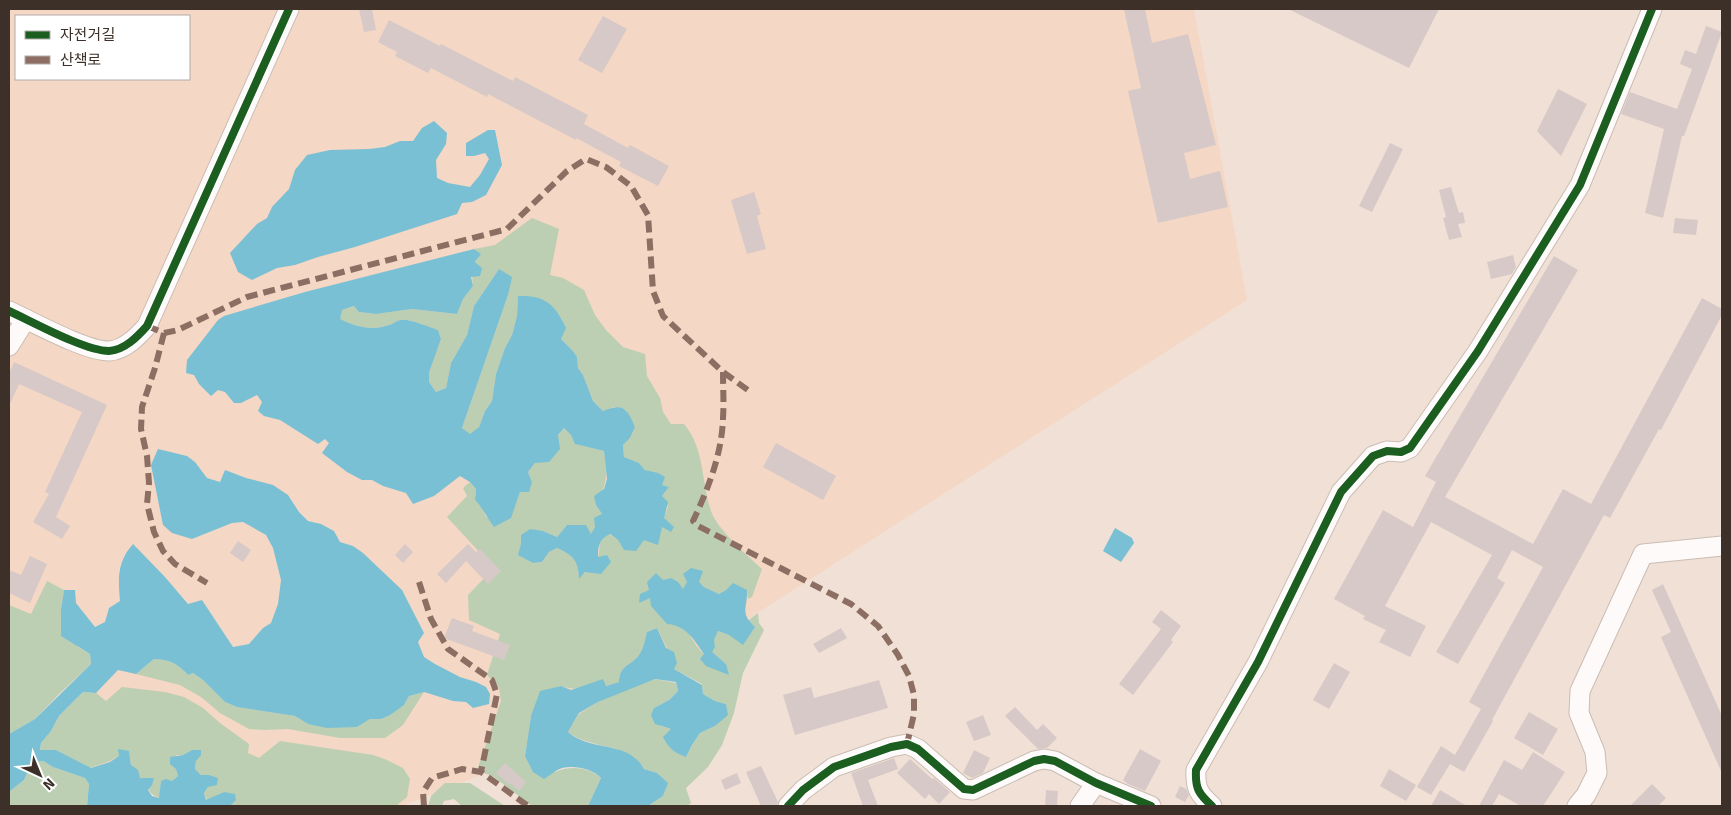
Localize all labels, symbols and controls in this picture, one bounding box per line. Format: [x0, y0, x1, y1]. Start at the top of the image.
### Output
legend [15, 15, 190, 80]
text: 자전거길 [60, 26, 115, 44]
text: 산책로 [60, 51, 101, 69]
north arrow [15, 750, 65, 800]
text: N [39, 774, 58, 793]

